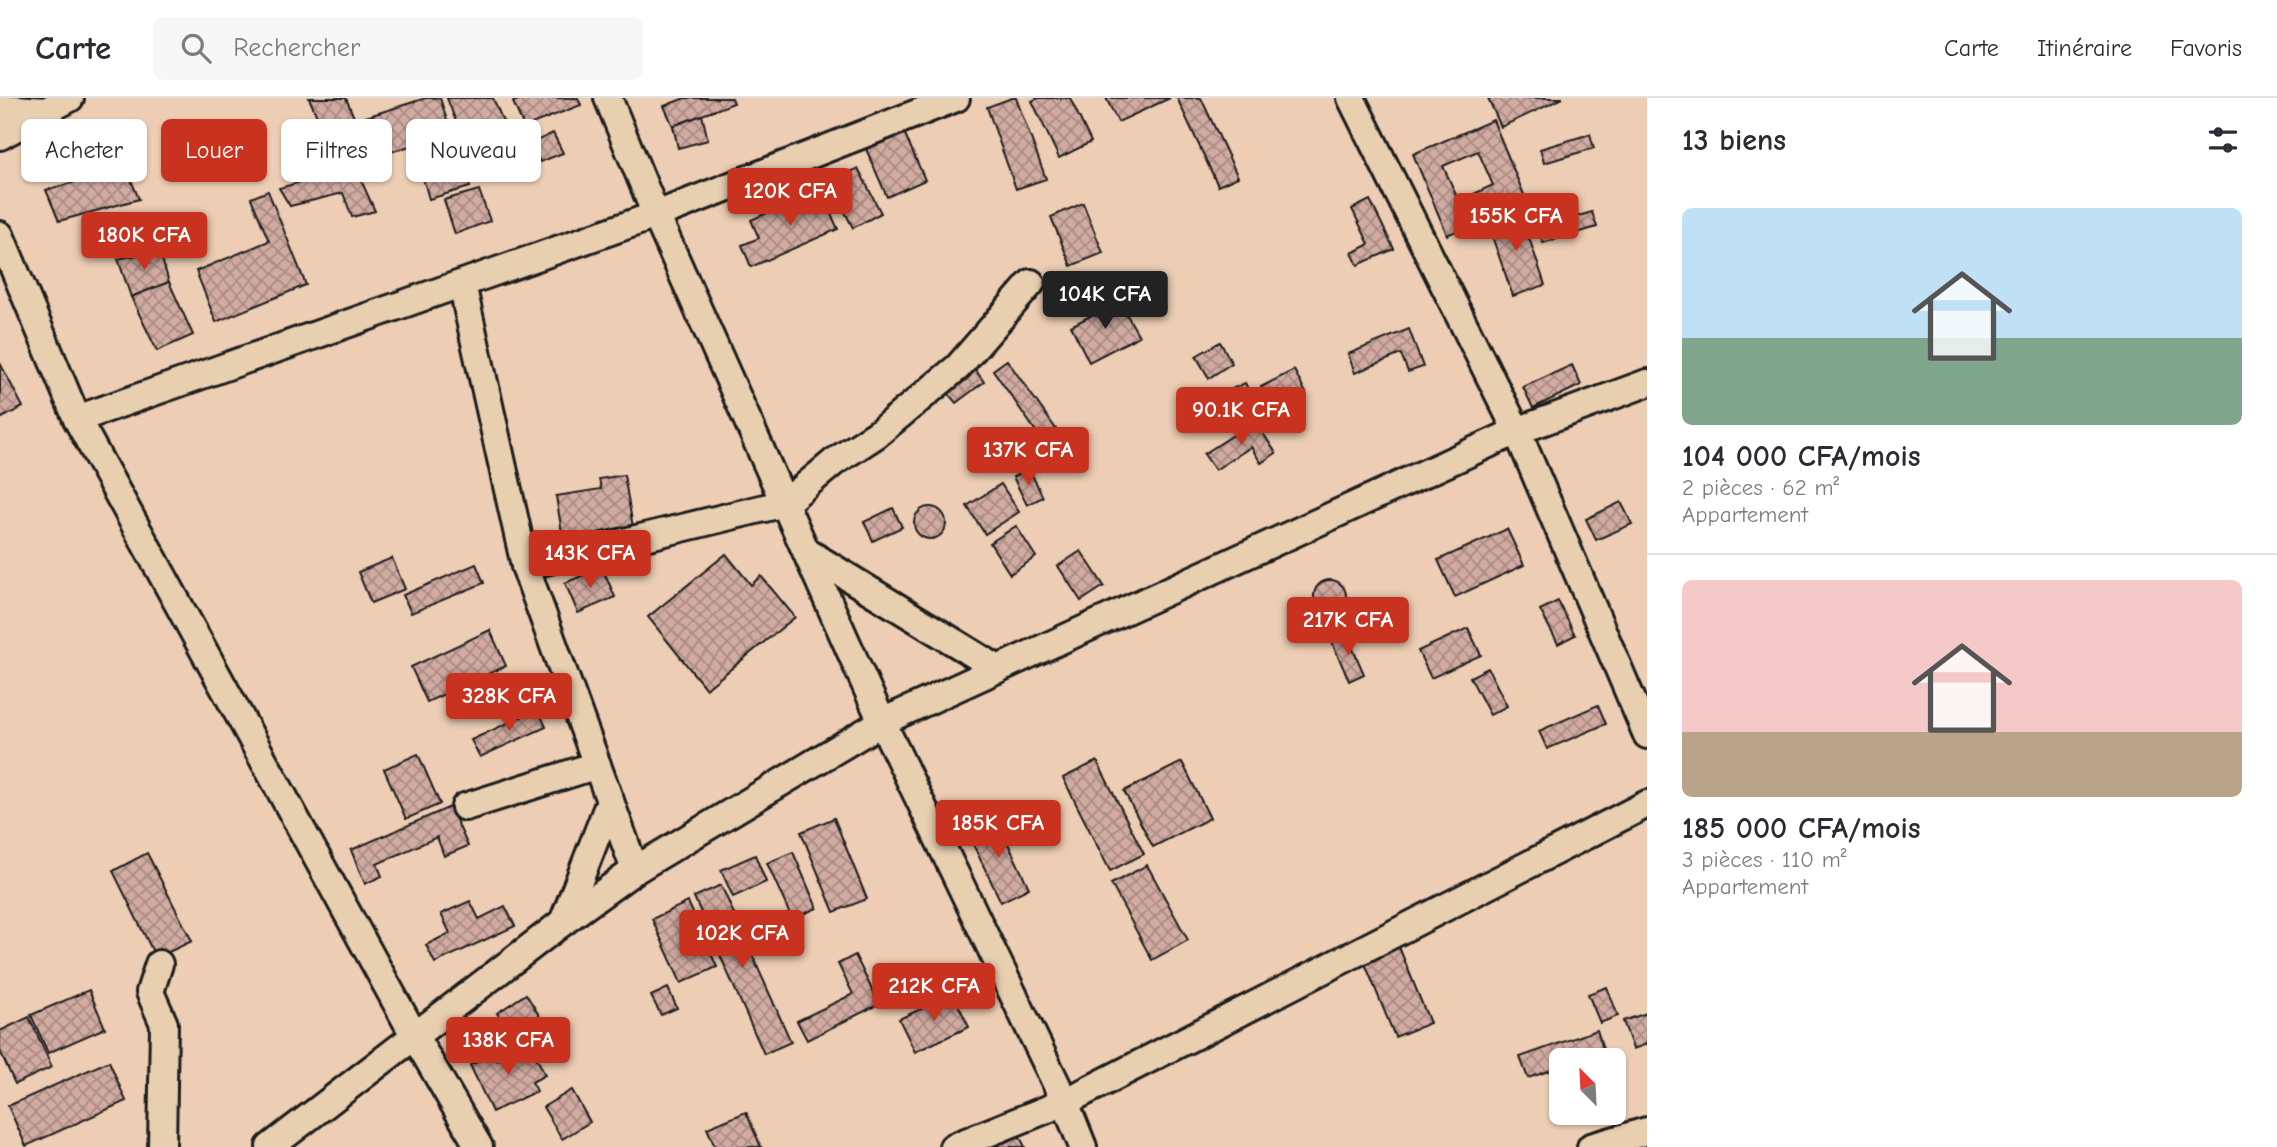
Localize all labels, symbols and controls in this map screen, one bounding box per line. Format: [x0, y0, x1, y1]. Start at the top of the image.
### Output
search box [153, 17, 643, 80]
text: Carte [35, 29, 111, 67]
icon: search [177, 29, 215, 67]
text: Rechercher [233, 33, 360, 63]
text: Carte [1944, 34, 1999, 62]
text: Itinéraire [2037, 34, 2132, 62]
text: Favoris [2170, 34, 2242, 62]
chip: Acheter [21, 119, 147, 182]
chip: Louer [161, 119, 267, 182]
chip: Filtres [281, 119, 392, 182]
chip: Nouveau [406, 119, 541, 182]
icon: filters [2204, 121, 2242, 159]
text: 13 biens [1682, 123, 1786, 158]
pin: 120K CFA [718, 169, 862, 228]
text: 120K CFA [743, 177, 837, 204]
pin: 155K CFA [1444, 194, 1588, 253]
text: 155K CFA [1470, 202, 1563, 229]
pin: 180K CFA [72, 212, 216, 272]
text: 180K CFA [97, 221, 191, 248]
icon: home [1899, 253, 2025, 379]
pin: 104K CFA [1033, 272, 1177, 331]
text: 104K CFA [1059, 280, 1151, 307]
pin: 90.1K CFA [1161, 388, 1321, 447]
text: 90.1K CFA [1192, 396, 1290, 423]
pin: 137K CFA [956, 428, 1100, 487]
text: 137K CFA [983, 436, 1073, 463]
text: 104 000 CFA/mois [1682, 439, 1921, 474]
text: 2 pièces · 62 m² [1682, 474, 1839, 501]
text: Appartement [1682, 501, 1808, 528]
pin: 143K CFA [518, 531, 662, 590]
text: 143K CFA [545, 539, 635, 566]
pin: 217K CFA [1276, 598, 1420, 657]
text: 217K CFA [1303, 606, 1393, 633]
icon: home [1899, 625, 2025, 751]
pin: 328K CFA [437, 674, 581, 733]
text: 328K CFA [462, 682, 556, 709]
pin: 185K CFA [926, 800, 1070, 860]
text: 185K CFA [952, 809, 1044, 836]
text: 185 000 CFA/mois [1682, 811, 1921, 846]
text: 3 pièces · 110 m² [1682, 846, 1847, 873]
text: Appartement [1682, 873, 1808, 900]
pin: 102K CFA [670, 910, 814, 970]
text: 102K CFA [695, 919, 789, 946]
pin: 212K CFA [862, 964, 1006, 1023]
text: 212K CFA [888, 972, 980, 999]
pin: 138K CFA [436, 1018, 580, 1077]
text: 138K CFA [462, 1026, 554, 1053]
north arrow [1549, 1048, 1626, 1125]
map controls [1549, 1048, 1626, 1125]

